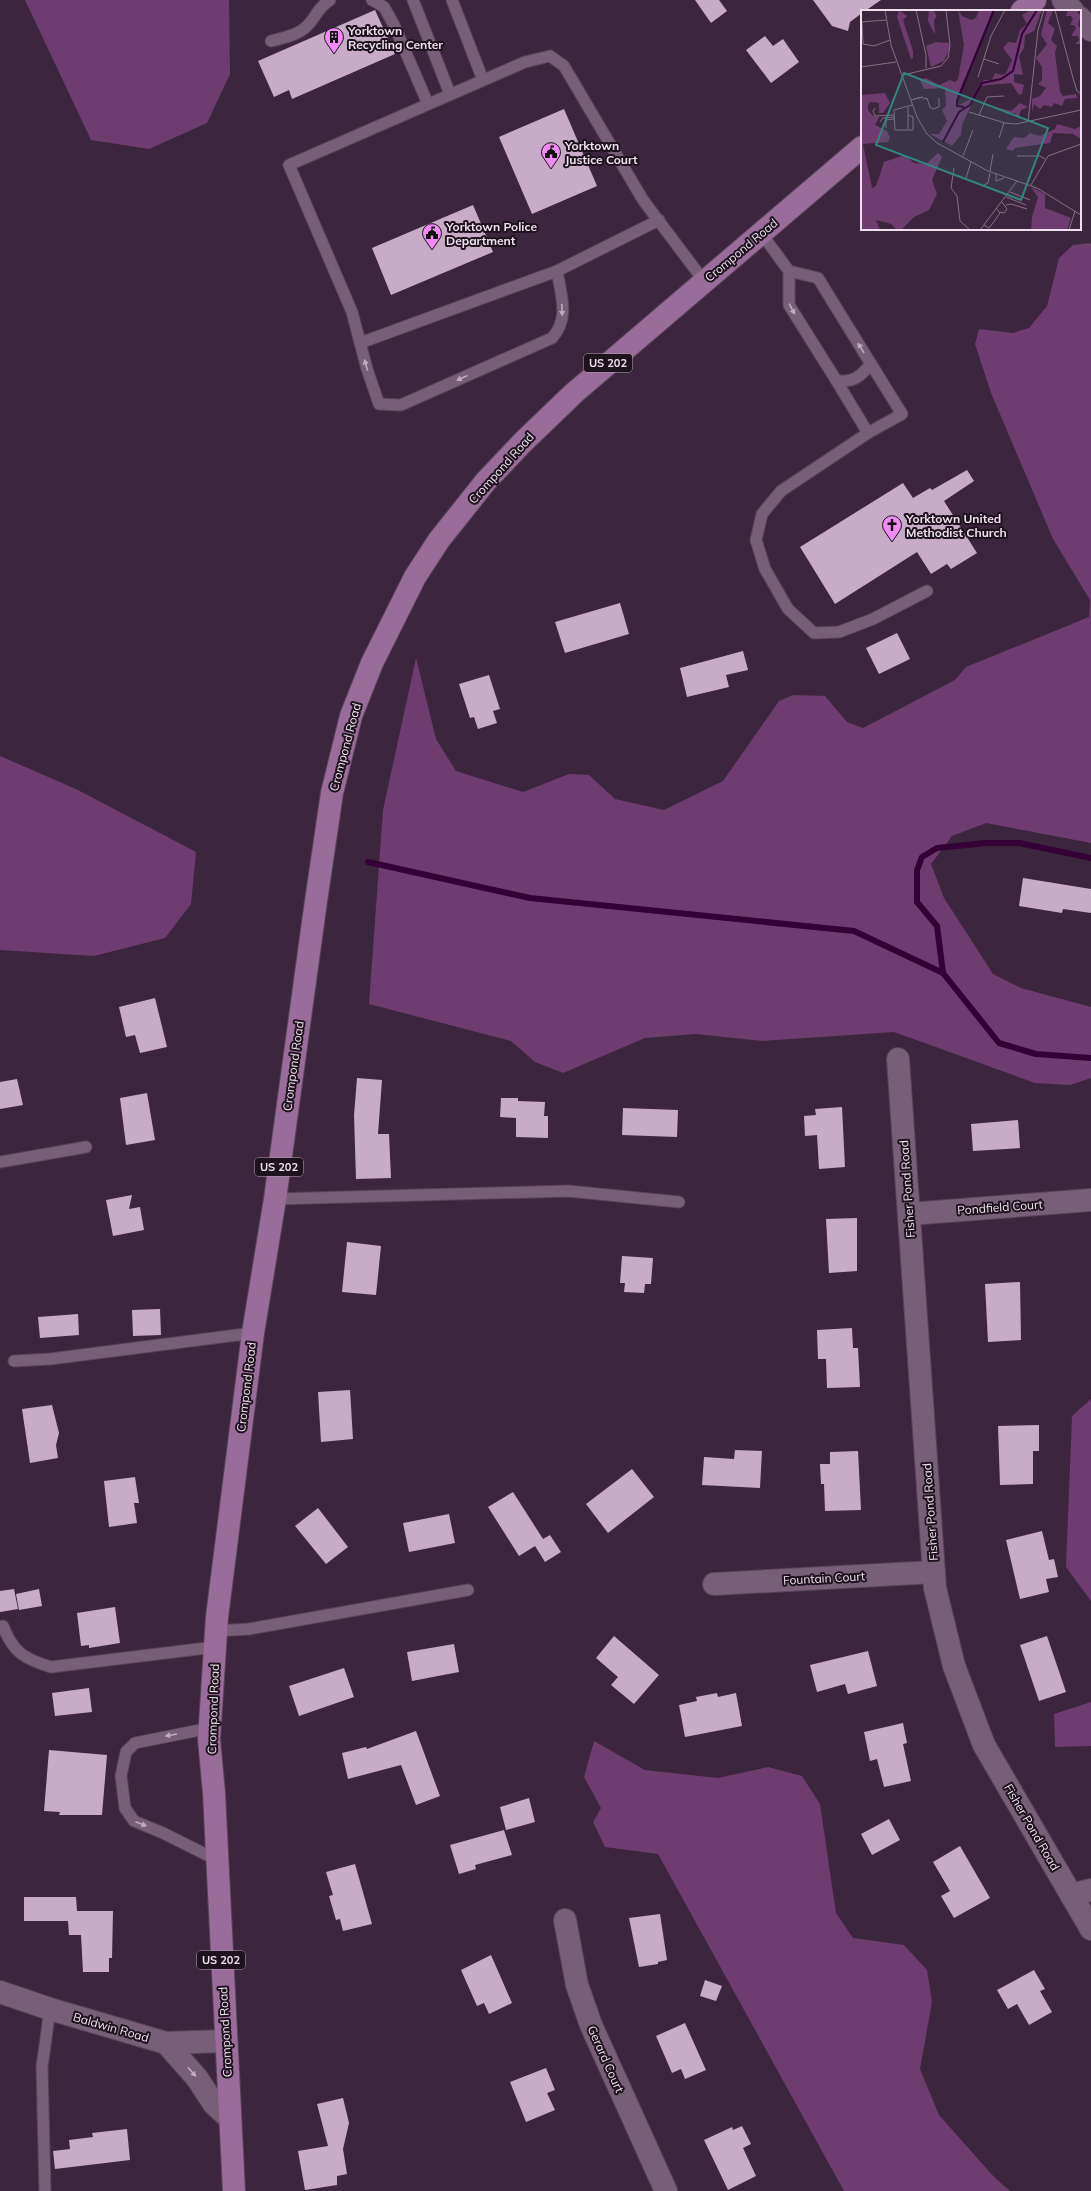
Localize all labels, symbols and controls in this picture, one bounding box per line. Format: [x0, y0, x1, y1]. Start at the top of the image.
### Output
inset map [861, 10, 1081, 230]
place label: Yorktown Recycling Center [347, 23, 443, 52]
building icon: Yorktown Recycling Center [323, 26, 345, 54]
place label: Yorktown Justice Court [564, 138, 638, 167]
public building icon: Yorktown Justice Court [540, 141, 562, 169]
street label: Crompond Road [701, 215, 781, 285]
place label: Yorktown Police Department [445, 219, 537, 248]
public building icon: Yorktown Police Department [421, 222, 443, 250]
one-way arrow [789, 303, 796, 315]
one-way arrow [559, 304, 566, 316]
one-way arrow [857, 342, 864, 354]
road number: US 202 [584, 354, 632, 372]
one-way arrow [363, 358, 369, 370]
one-way arrow [456, 376, 468, 382]
street label: Crompond Road [465, 429, 537, 507]
place label: Yorktown United Methodist Church [905, 511, 1007, 540]
church icon: Yorktown United Methodist Church [881, 514, 903, 542]
street label: Crompond Road [326, 701, 364, 793]
street label: Crompond Road [279, 1020, 307, 1112]
street label: Fisher Pond Road [896, 1140, 918, 1238]
road number: US 202 [255, 1158, 303, 1176]
street label: Pondfield Court [957, 1197, 1043, 1217]
street label: Crompond Road [233, 1341, 259, 1433]
street label: Fisher Pond Road [919, 1463, 941, 1561]
street label: Fountain Court [783, 1568, 865, 1588]
street label: Crompond Road [204, 1663, 222, 1755]
one-way arrow [165, 1732, 178, 1738]
street label: Fisher Pond Road [1001, 1781, 1063, 1873]
one-way arrow [135, 1822, 147, 1828]
road number: US 202 [197, 1951, 245, 1969]
street label: Crompond Road [215, 1986, 235, 2078]
street label: Baldwin Road [71, 2009, 151, 2045]
street label: Gerard Court [585, 2023, 627, 2095]
one-way arrow [187, 2067, 196, 2077]

